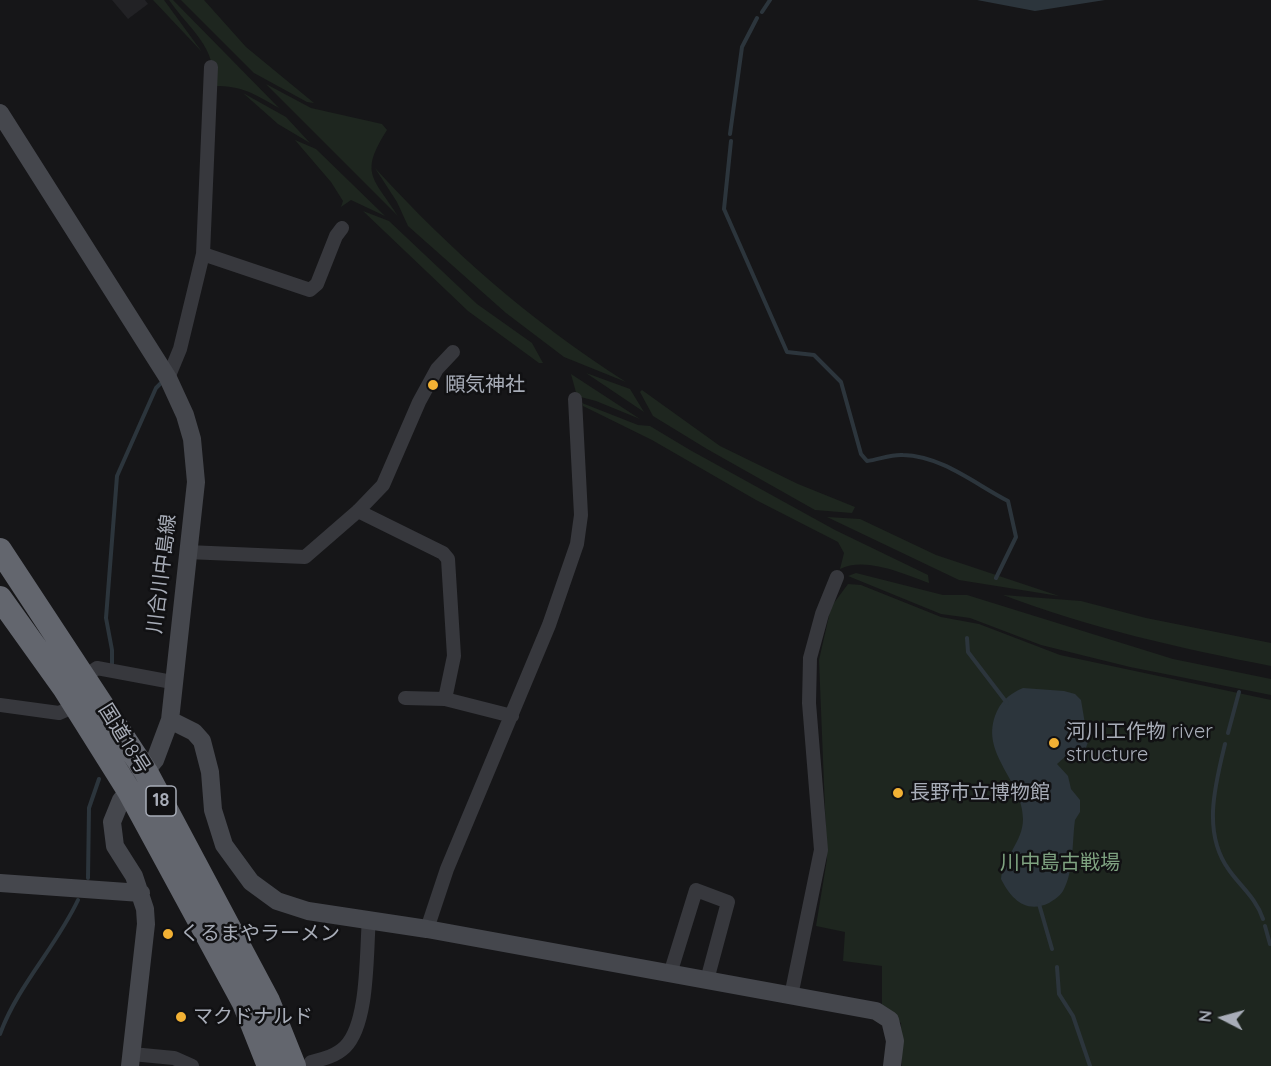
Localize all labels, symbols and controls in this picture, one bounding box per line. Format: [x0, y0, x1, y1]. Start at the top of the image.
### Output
place label: 頥気神社 [445, 373, 525, 397]
marker: 頥気神社 [426, 378, 440, 392]
street label: 川合川中島線 [143, 513, 181, 635]
street label: 国道18号 [93, 699, 155, 779]
place label: 河川工作物 river structure [1066, 720, 1213, 767]
marker: 河川工作物 river structure [1047, 736, 1061, 750]
place label: 長野市立博物館 [910, 781, 1050, 805]
road number: 18 [146, 786, 176, 816]
marker: 長野市立博物館 [891, 786, 905, 800]
park label: 川中島古戦場 [1000, 851, 1120, 875]
place label: くるまやラーメン [180, 922, 340, 946]
marker: くるまやラーメン [161, 927, 175, 941]
north arrow [1193, 988, 1253, 1048]
place label: マクドナルド [193, 1005, 313, 1029]
text: N [1195, 1009, 1216, 1023]
marker: マクドナルド [174, 1010, 188, 1024]

